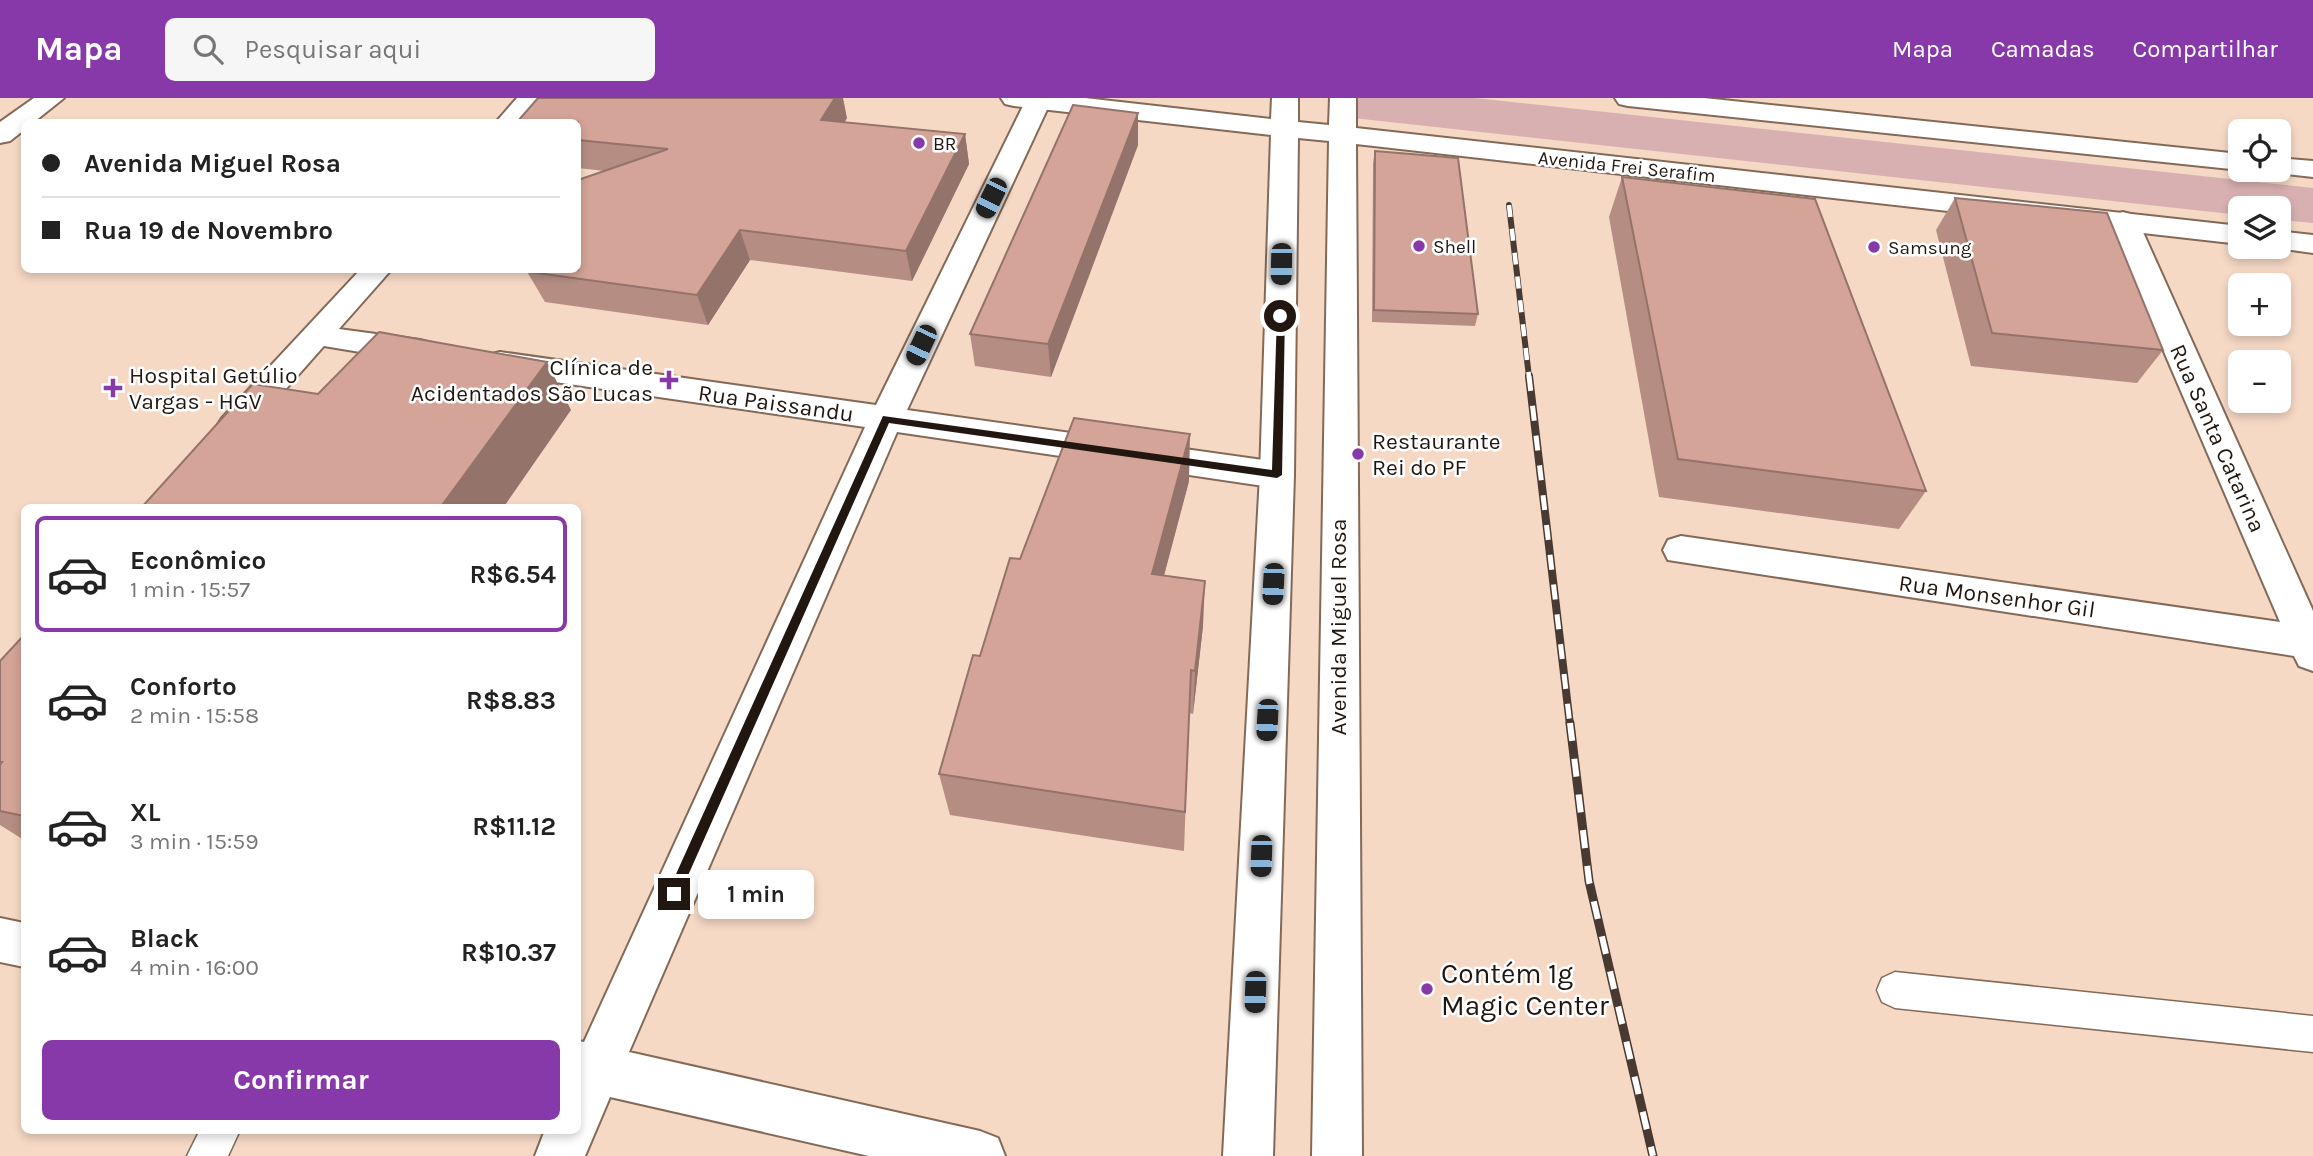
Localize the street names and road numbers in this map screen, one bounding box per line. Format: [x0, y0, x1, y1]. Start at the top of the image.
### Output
street label: Avenida Frei Serafim [1537, 147, 1717, 187]
street label: Rua Santa Catarina [2164, 340, 2271, 536]
street label: Rua Paissandu [696, 379, 855, 428]
street label: Avenida Miguel Rosa [1325, 519, 1352, 735]
street label: Rua Monsenhor Gil [1897, 569, 2097, 624]

